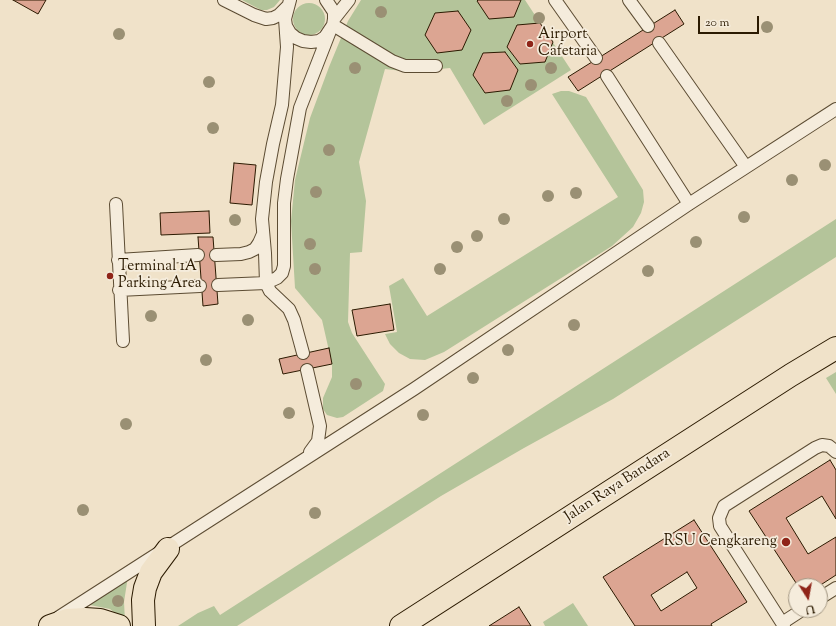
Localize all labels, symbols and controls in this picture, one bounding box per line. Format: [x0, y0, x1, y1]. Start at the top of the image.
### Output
scale bar [700, 8, 761, 34]
text: 20 m [705, 14, 729, 32]
place label: Airport Cafetaria [538, 26, 597, 61]
marker: Airport Cafetaria [525, 39, 535, 49]
place label: Terminal 1A Parking Area [118, 258, 202, 293]
marker: Terminal 1A Parking Area [105, 271, 115, 281]
street label: Jalan Raya Bandara [562, 445, 674, 527]
place label: RSU Cengkareng [664, 533, 777, 551]
marker: RSU Cengkareng [780, 536, 792, 548]
north arrow [788, 578, 828, 618]
text: U [804, 600, 816, 618]

